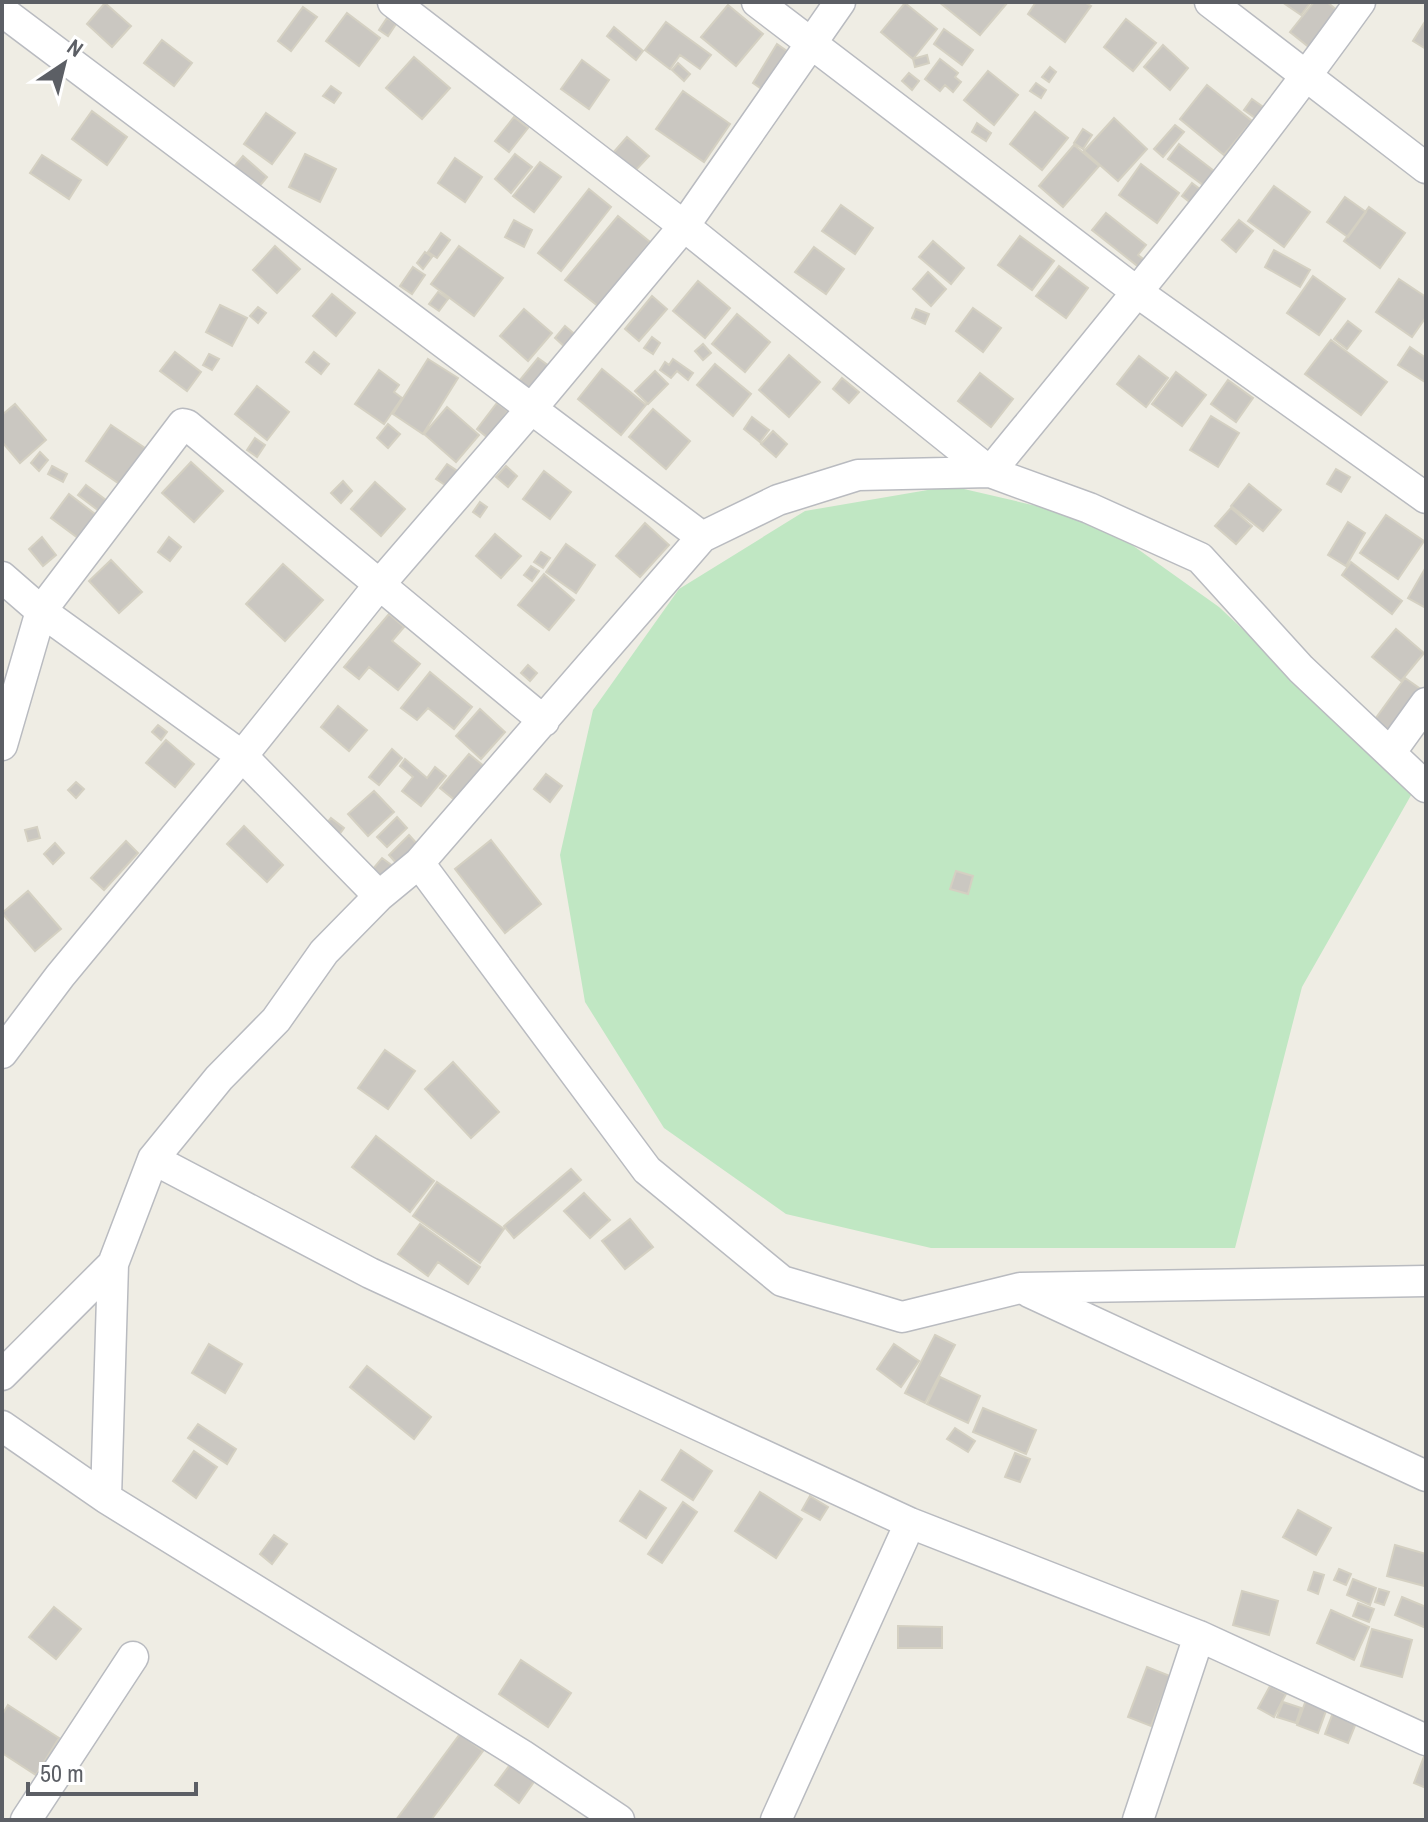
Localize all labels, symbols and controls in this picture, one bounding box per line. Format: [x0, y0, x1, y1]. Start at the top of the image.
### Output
north arrow [24, 24, 104, 104]
text: N [62, 32, 89, 64]
scale bar [28, 1746, 196, 1796]
text: 50 m [40, 1757, 84, 1789]

